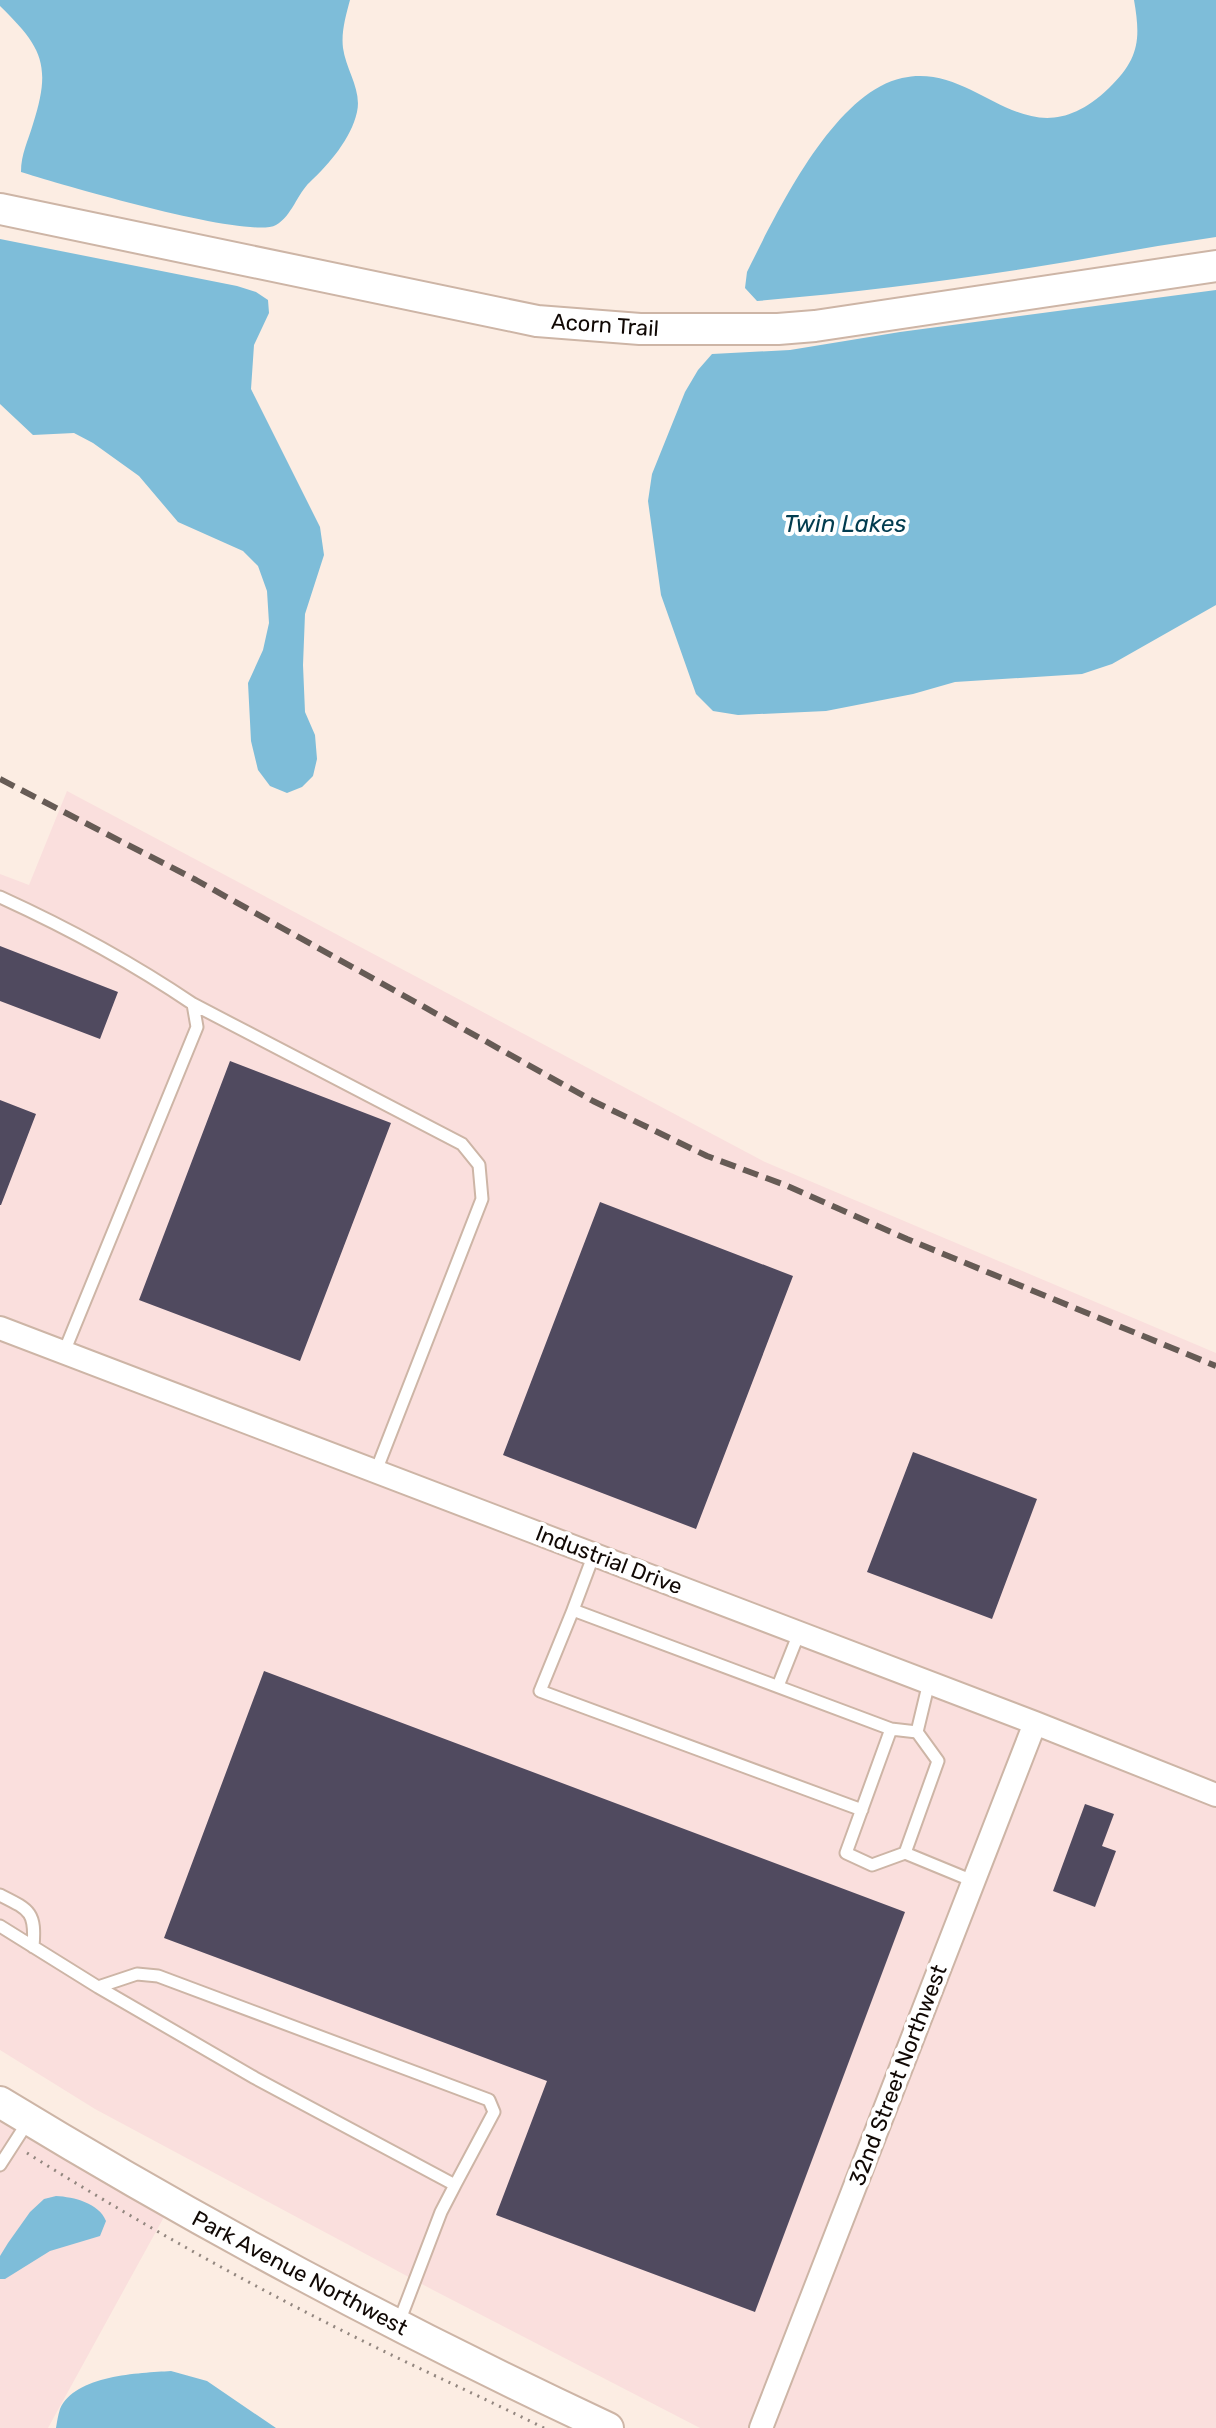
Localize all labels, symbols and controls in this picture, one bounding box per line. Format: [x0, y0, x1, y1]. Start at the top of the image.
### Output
street label: Acorn Trail [550, 308, 660, 342]
water label: Twin Lakes [784, 510, 906, 538]
street label: Industrial Drive [532, 1520, 686, 1600]
street label: 32nd Street Northwest [843, 1960, 953, 2189]
street label: Park Avenue Northwest [188, 2205, 413, 2342]

